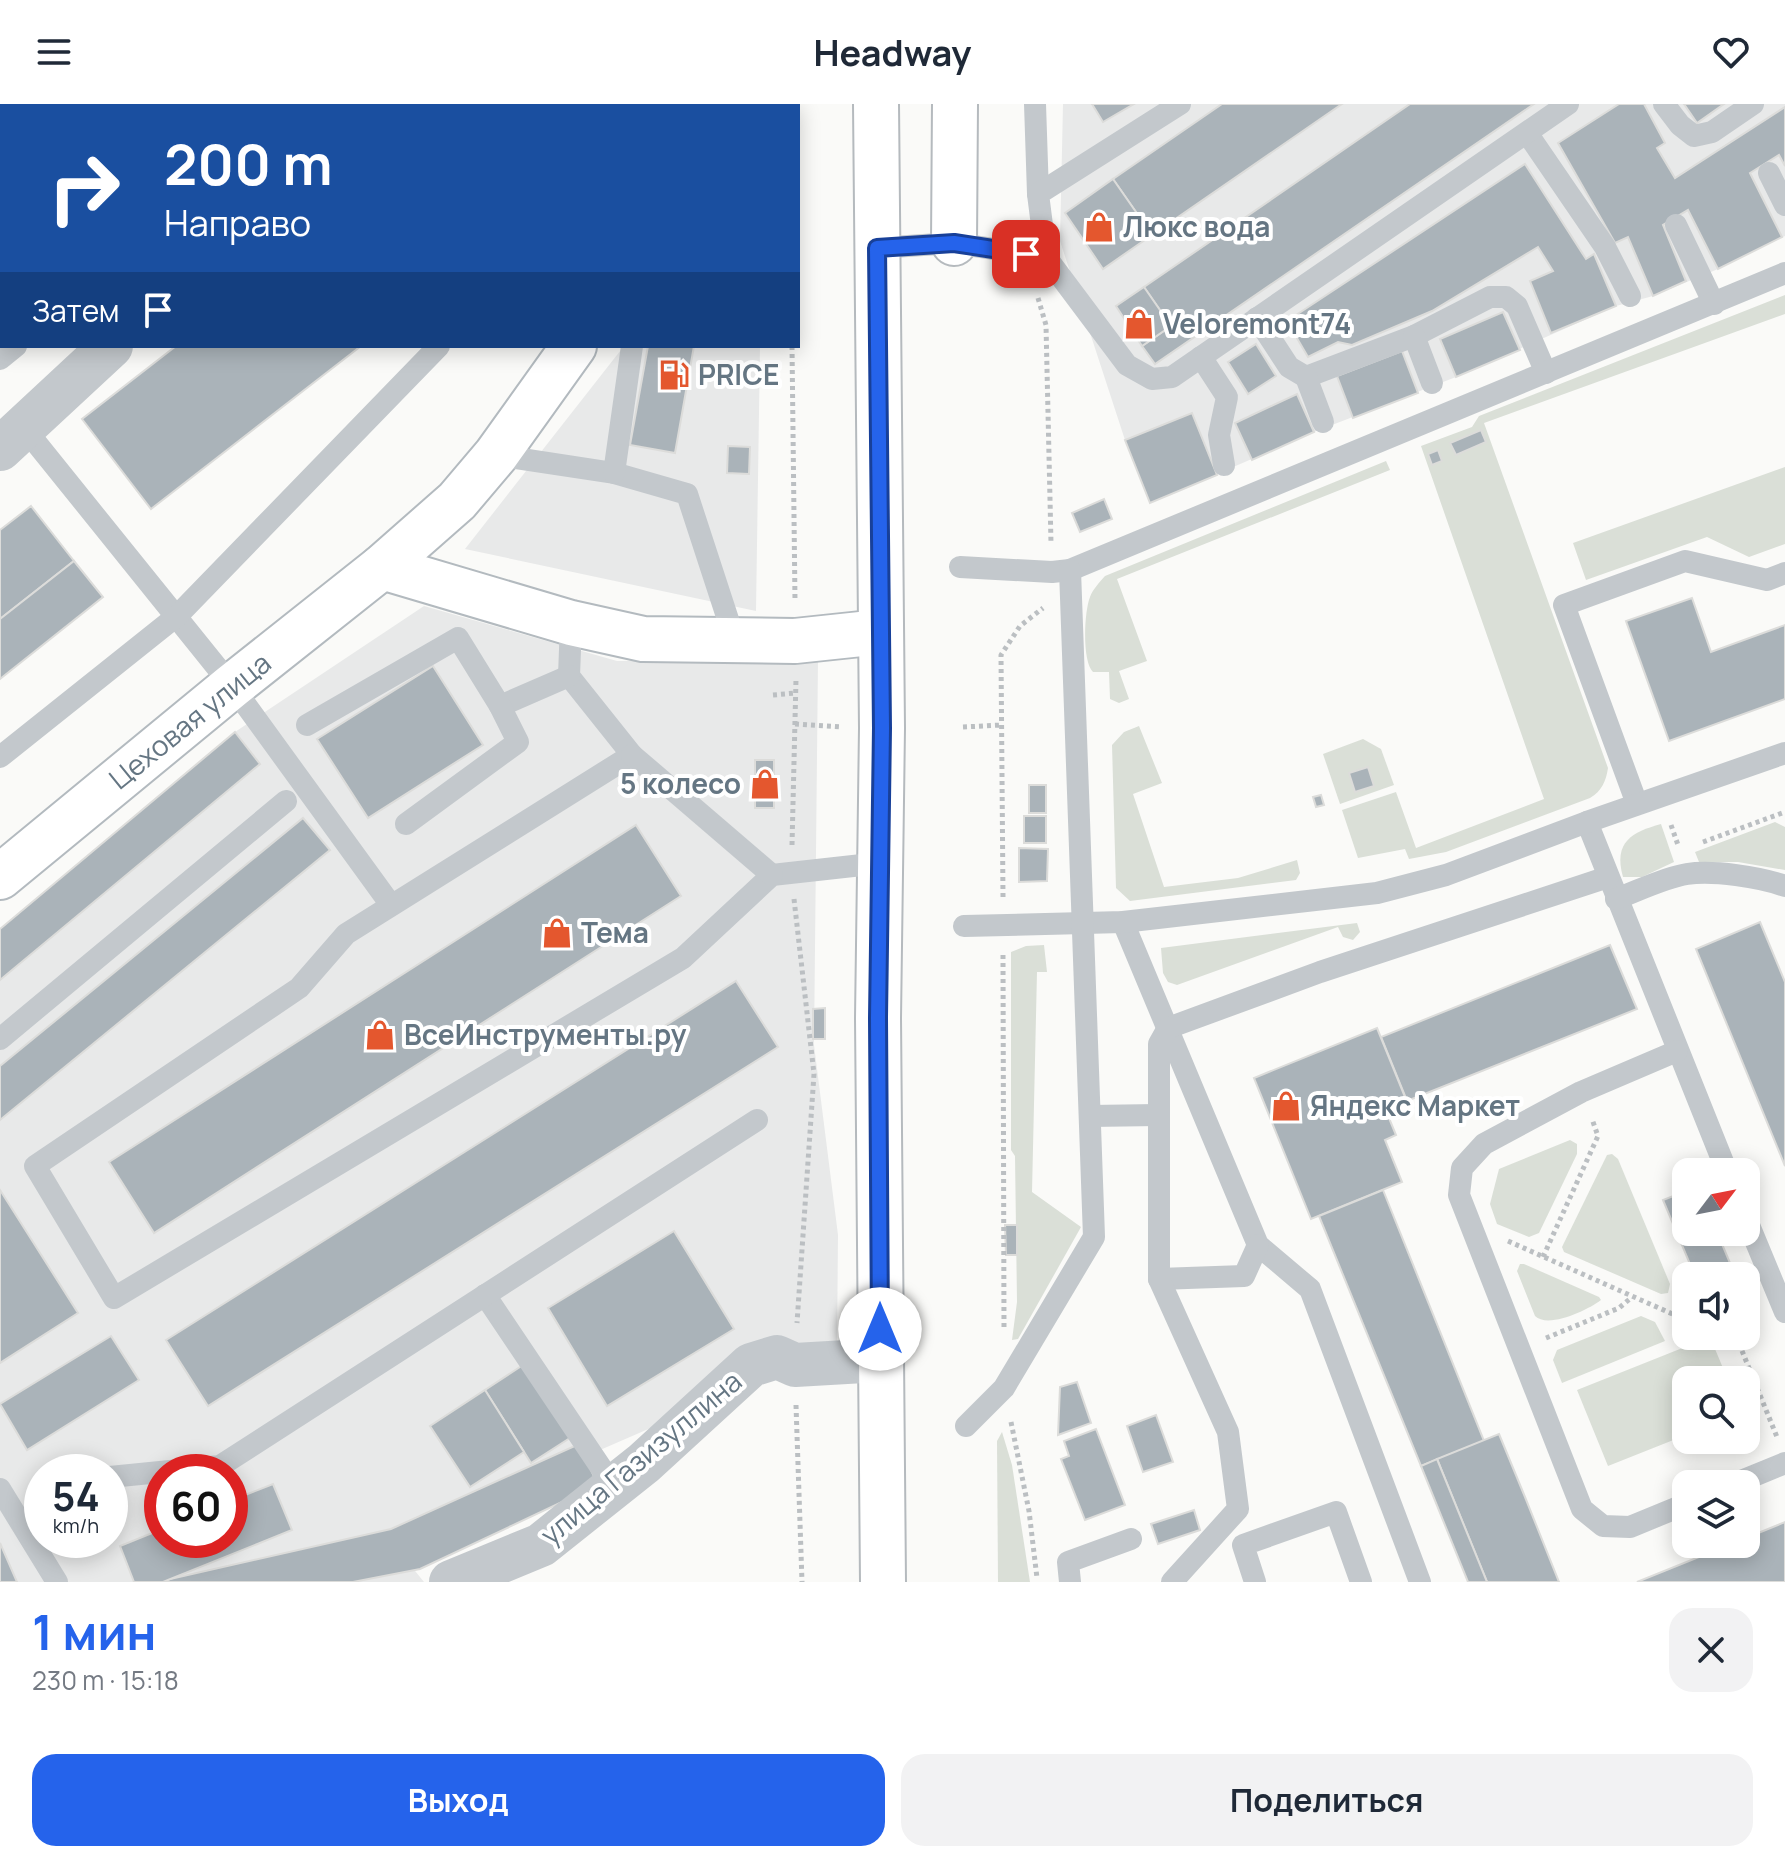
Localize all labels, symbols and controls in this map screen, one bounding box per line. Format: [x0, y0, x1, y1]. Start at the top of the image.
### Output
text: Headway [814, 28, 971, 77]
icon: menu [32, 30, 76, 74]
icon: heart [1709, 30, 1753, 74]
text: 200 m [164, 125, 333, 202]
icon: right [32, 136, 136, 240]
text: Направо [164, 198, 311, 247]
place label: Люкс вода [1123, 207, 1270, 245]
shop icon: Люкс вода [1082, 210, 1116, 244]
pin [992, 220, 1060, 288]
icon: arrive [1004, 232, 1048, 276]
icon: arrive [136, 288, 180, 332]
text: Затем [32, 290, 120, 331]
place label: Veloremont74 [1163, 304, 1351, 342]
shop icon: Veloremont74 [1122, 307, 1156, 341]
place label: PRICE [698, 355, 779, 393]
fuel station icon: PRICE [657, 358, 691, 392]
street label: Цеховая улица [101, 643, 278, 797]
place label: 5 колесо [620, 764, 741, 802]
shop icon: 5 колесо [748, 767, 782, 801]
place label: Тема [581, 913, 649, 951]
shop icon: Тема [540, 916, 574, 950]
place label: ВсеИнструменты.ру [404, 1015, 687, 1053]
shop icon: ВсеИнструменты.ру [363, 1018, 397, 1052]
place label: Яндекс Маркет [1310, 1086, 1520, 1124]
shop icon: Яндекс Маркет [1269, 1089, 1303, 1123]
north arrow [1672, 1158, 1760, 1246]
map controls [1672, 1158, 1760, 1558]
button: sound [1672, 1262, 1760, 1350]
position arrow [838, 1287, 922, 1371]
street label: улица Газизуллина [532, 1362, 749, 1553]
button: search [1672, 1366, 1760, 1454]
speed limit sign: 60 [144, 1454, 248, 1558]
text: 54 [52, 1468, 100, 1523]
button: layers [1672, 1470, 1760, 1558]
text: km/h [53, 1512, 99, 1539]
text: 1 мин [32, 1599, 156, 1664]
button: close [1669, 1608, 1753, 1692]
text: 230 m · 15:18 [32, 1662, 179, 1698]
button: Выход [32, 1754, 885, 1846]
button: Поделиться [901, 1754, 1753, 1846]

